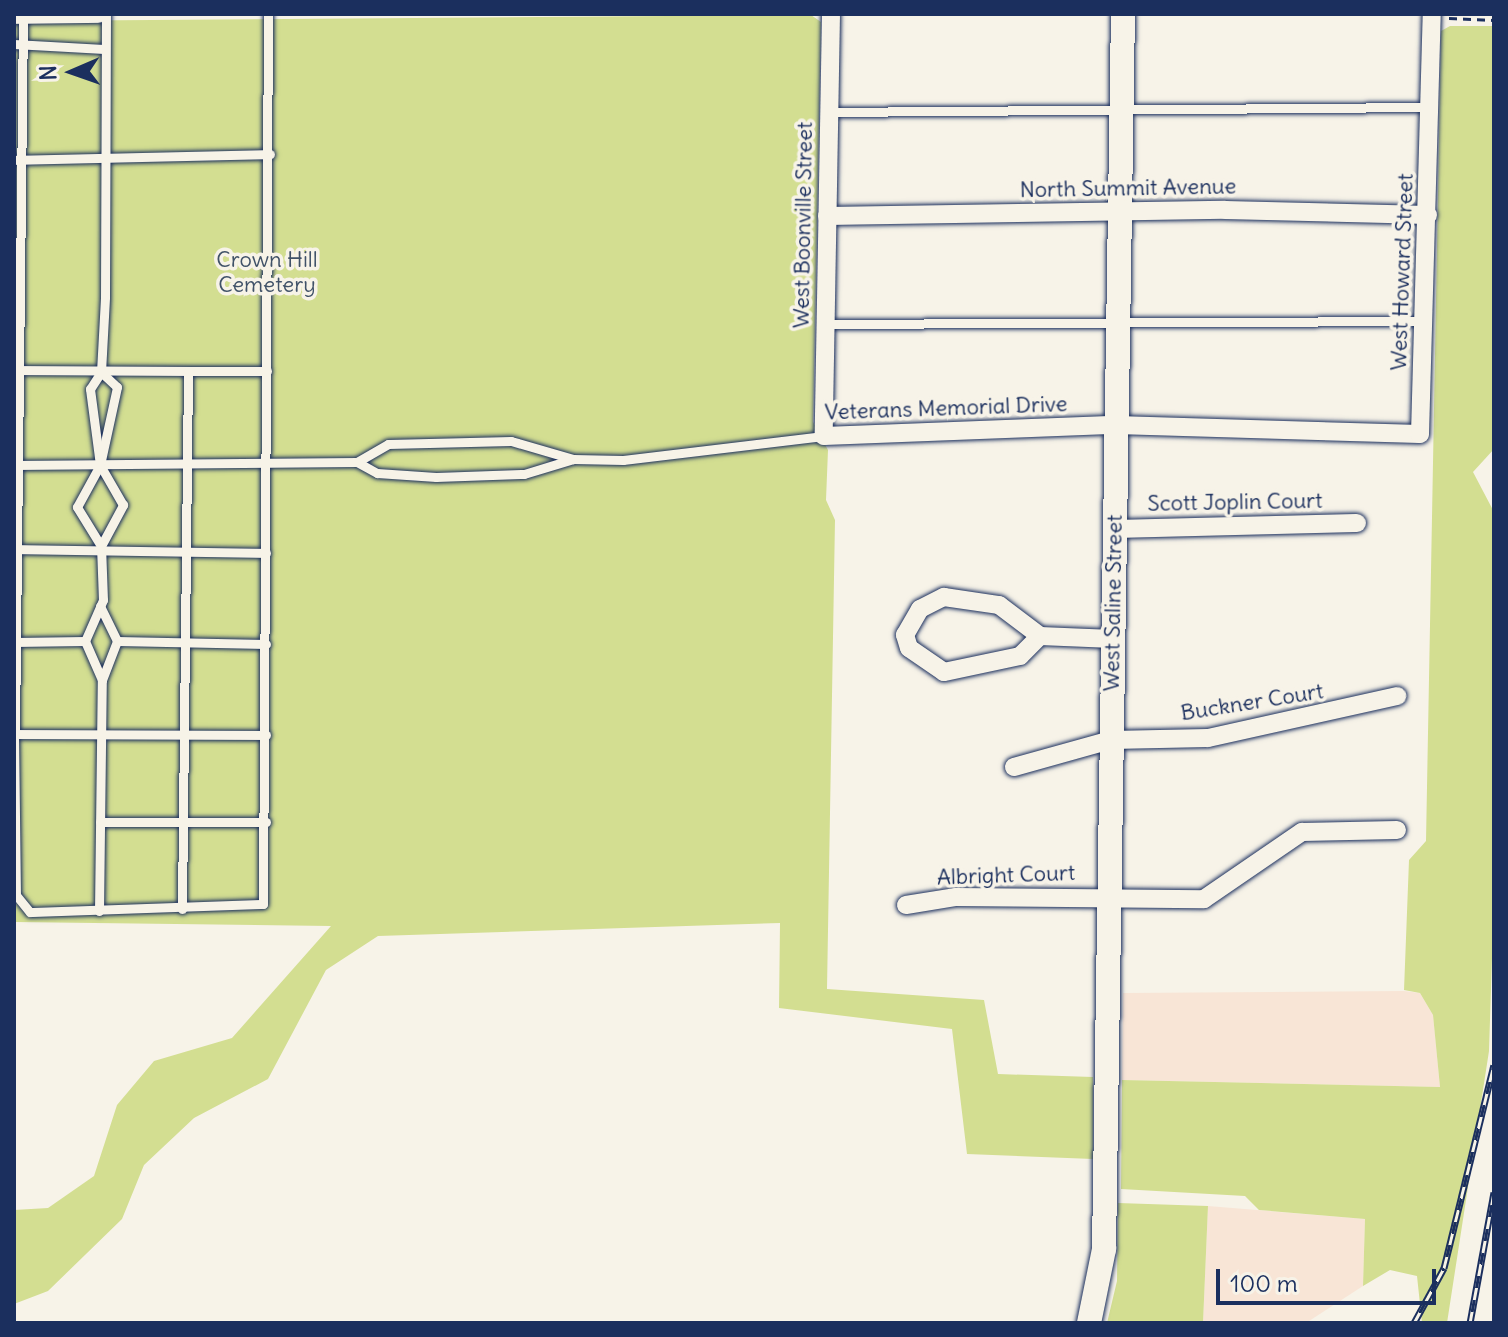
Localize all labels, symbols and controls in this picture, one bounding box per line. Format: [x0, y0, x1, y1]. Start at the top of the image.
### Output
north arrow [32, 32, 112, 112]
text: N [34, 65, 62, 81]
street label: West Boonville Street [788, 121, 818, 329]
street label: North Summit Avenue [1019, 173, 1237, 203]
street label: West Howard Street [1385, 173, 1419, 371]
park label: Crown Hill Cemetery [216, 246, 318, 298]
street label: Veterans Memorial Drive [824, 391, 1068, 425]
street label: Scott Joplin Court [1147, 487, 1323, 517]
street label: West Saline Street [1098, 514, 1128, 692]
street label: Buckner Court [1179, 678, 1325, 726]
street label: Albright Court [936, 859, 1076, 891]
scale bar [1220, 1253, 1440, 1303]
text: 100 m [1230, 1268, 1298, 1298]

